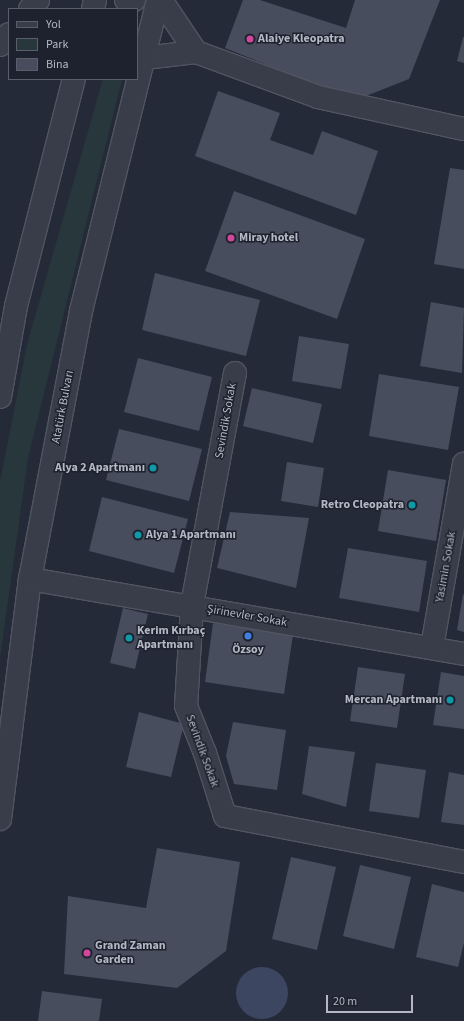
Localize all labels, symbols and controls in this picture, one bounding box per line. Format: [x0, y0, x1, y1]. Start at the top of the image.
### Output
legend [8, 8, 138, 80]
text: Yol [46, 16, 61, 33]
place label: Alaiye Kleopatra [258, 32, 345, 46]
marker: Alaiye Kleopatra [245, 34, 255, 44]
text: Park [46, 36, 68, 53]
text: Bina [46, 56, 69, 73]
place label: Miray hotel [239, 231, 298, 245]
marker: Miray hotel [226, 233, 236, 243]
street label: Atatürk Bulvarı [49, 369, 77, 445]
street label: Sevindik Sokak [212, 382, 240, 460]
place label: Alya 2 Apartmanı [55, 461, 145, 475]
marker: Alya 2 Apartmanı [148, 463, 158, 473]
place label: Retro Cleopatra [321, 498, 404, 512]
marker: Retro Cleopatra [407, 500, 417, 510]
place label: Alya 1 Apartmanı [146, 528, 236, 542]
marker: Alya 1 Apartmanı [133, 530, 143, 540]
street label: Yasimin Sokak [433, 531, 459, 603]
street label: Şirinevler Sokak [206, 602, 288, 630]
place label: Kerim Kırbaç Apartmanı [137, 624, 205, 652]
marker: Özsoy [243, 631, 253, 641]
marker: Kerim Kırbaç Apartmanı [124, 633, 134, 643]
place label: Özsoy [232, 643, 264, 657]
place label: Mercan Apartmanı [345, 693, 442, 707]
marker: Mercan Apartmanı [445, 695, 455, 705]
street label: Sevindik Sokak [182, 713, 222, 789]
place label: Grand Zaman Garden [95, 939, 166, 967]
marker: Grand Zaman Garden [82, 948, 92, 958]
scale bar [328, 987, 415, 1013]
text: 20 m [333, 993, 357, 1010]

